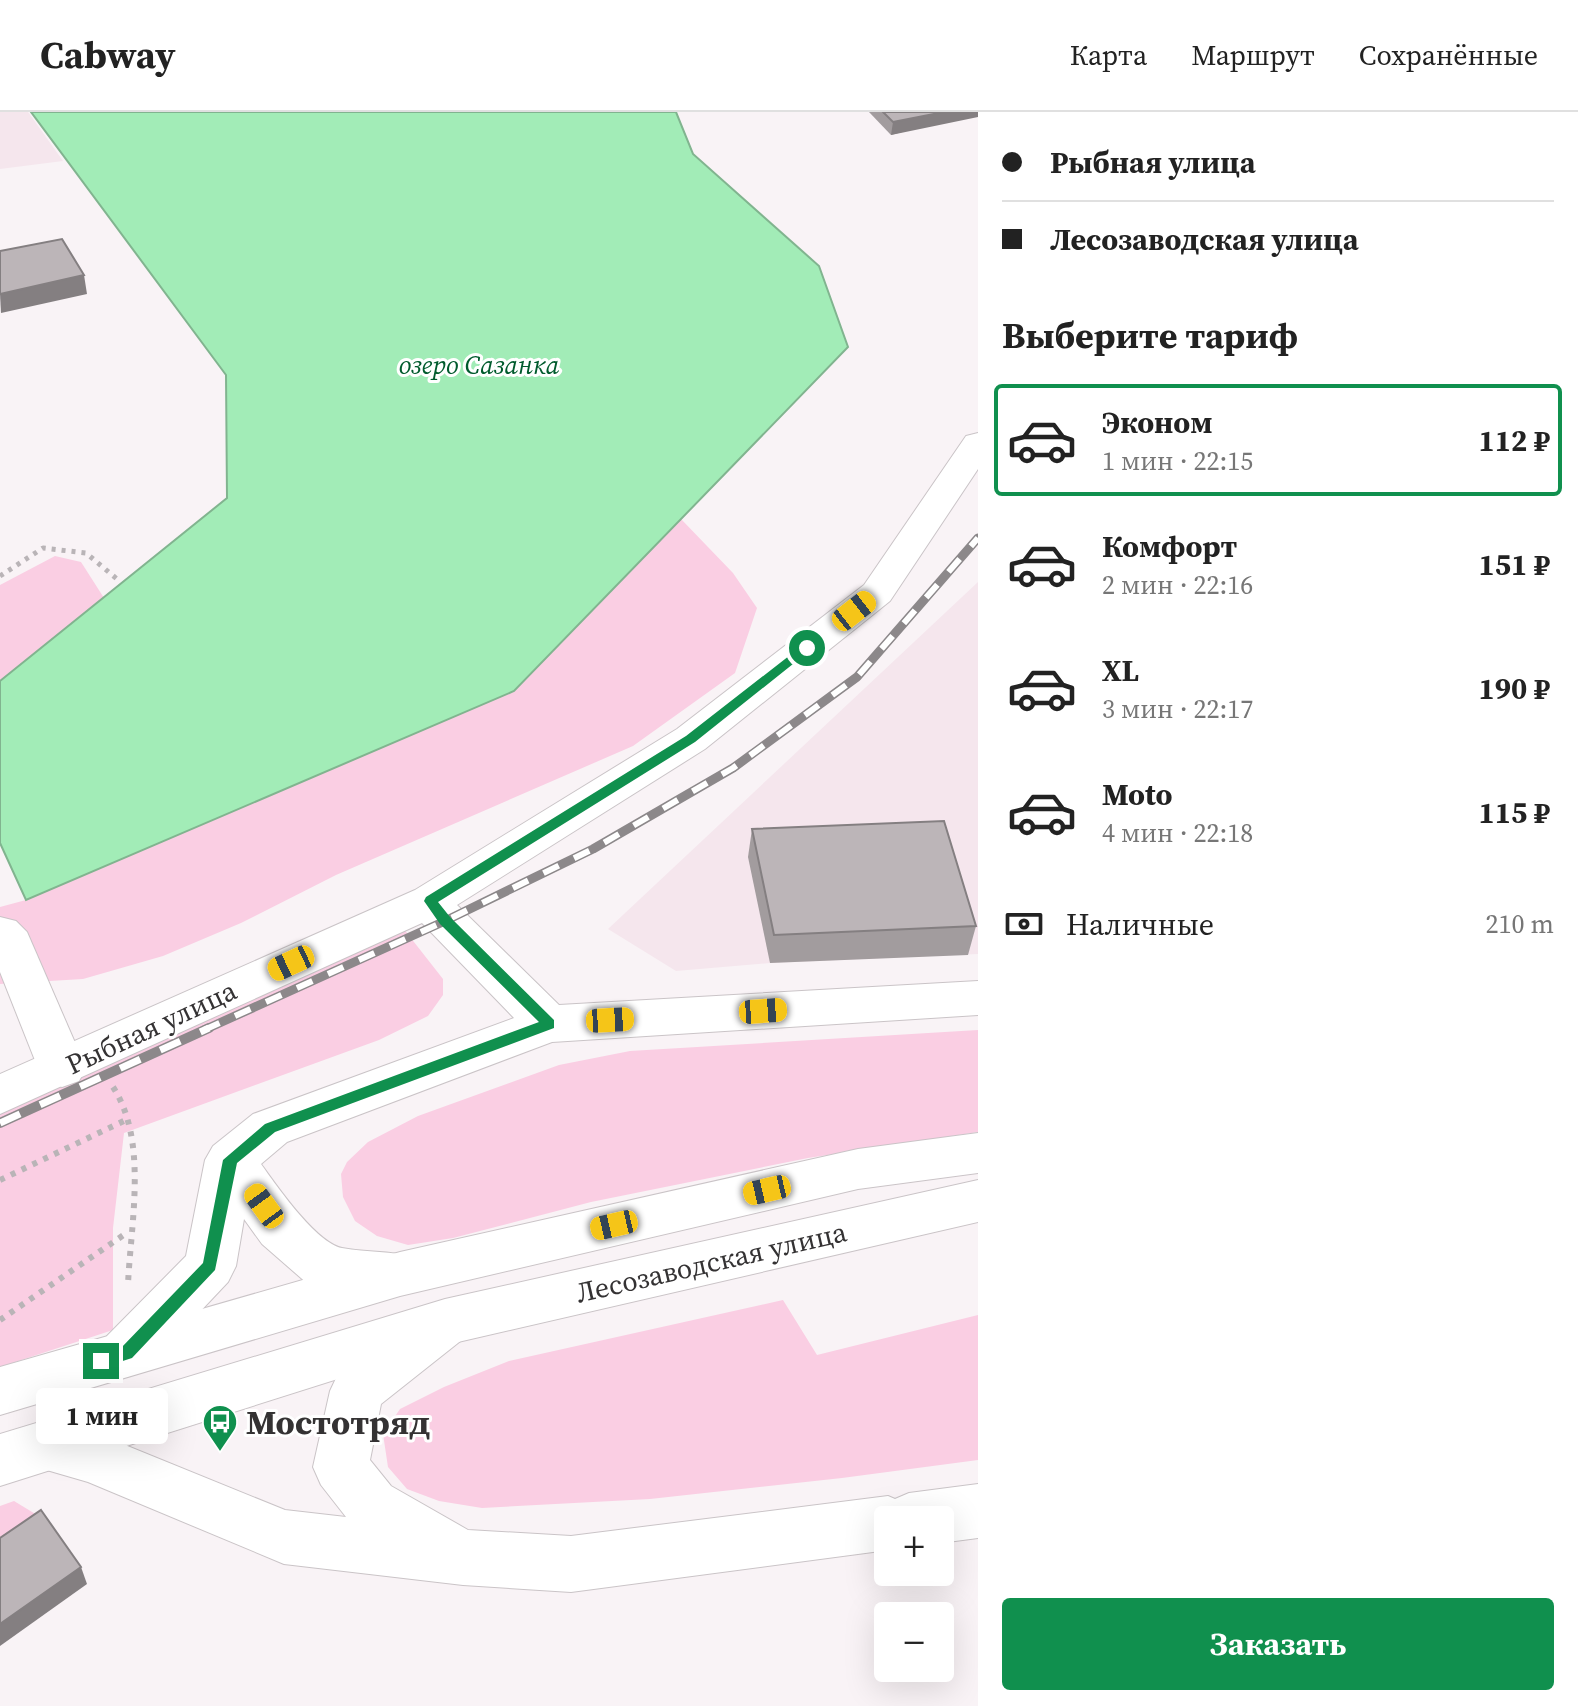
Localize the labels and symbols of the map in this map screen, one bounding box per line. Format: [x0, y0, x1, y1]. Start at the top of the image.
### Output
water label: озеро Сазанка [399, 347, 560, 383]
car [828, 587, 880, 635]
route start [789, 630, 825, 666]
car [264, 942, 318, 984]
street label: Рыбная улица [59, 971, 243, 1083]
car [738, 997, 788, 1025]
car [585, 1007, 635, 1033]
car [741, 1173, 793, 1207]
car [240, 1180, 288, 1232]
car [588, 1208, 640, 1242]
street label: Лесозаводская улица [572, 1212, 851, 1312]
route end [83, 1343, 119, 1379]
callout: 1 мин [35, 1389, 167, 1445]
place label: Мостотряд [246, 1399, 430, 1445]
bus stop icon: Мостотряд [201, 1403, 239, 1453]

